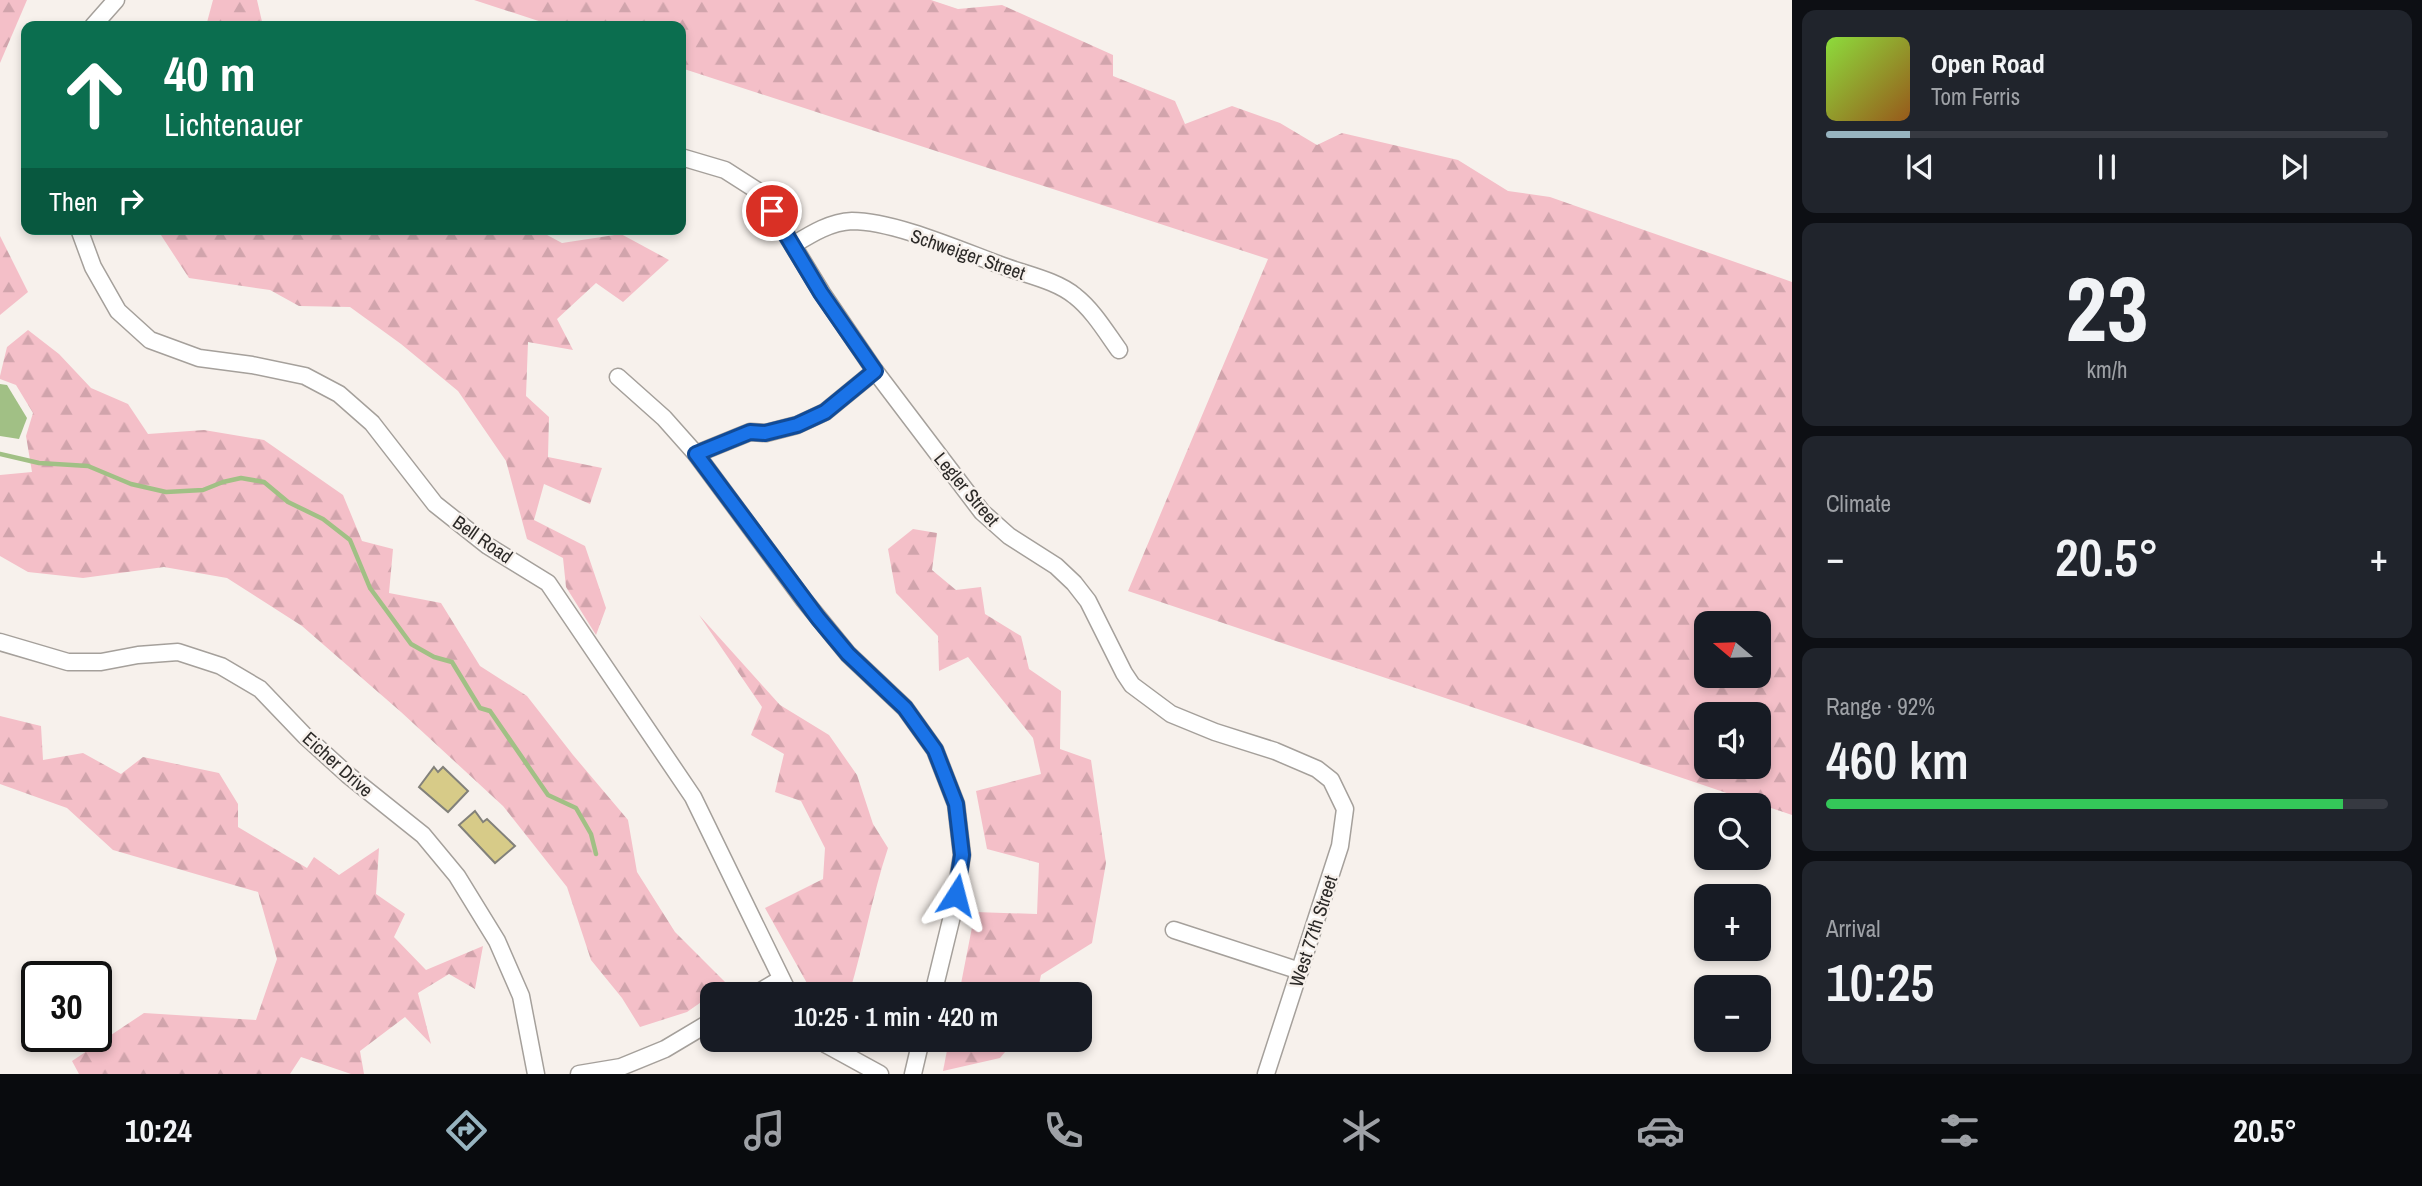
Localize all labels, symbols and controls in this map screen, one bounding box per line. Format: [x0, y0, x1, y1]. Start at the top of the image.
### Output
text: 40 m [164, 40, 256, 106]
text: Open Road [1931, 46, 2045, 81]
icon: ahead [49, 49, 140, 140]
text: Tom Ferris [1931, 81, 2020, 112]
text: Lichtenauer [164, 103, 303, 146]
icon: previous [1901, 148, 1939, 186]
icon: pause [2088, 148, 2126, 186]
icon: next [2275, 148, 2313, 186]
pin [742, 181, 802, 241]
icon: right [112, 182, 150, 220]
text: Then [49, 184, 98, 219]
icon: arrive [753, 192, 791, 230]
street label: Schweiger Street [907, 222, 1029, 286]
text: 23 [2066, 247, 2149, 369]
text: km/h [2087, 354, 2127, 385]
street label: Legler Street [928, 446, 1006, 532]
text: Climate [1826, 488, 1891, 519]
street label: Bell Road [448, 509, 518, 569]
text: 20.5° [2055, 522, 2159, 592]
text: − [1826, 532, 1844, 583]
text: + [2370, 532, 2388, 583]
north arrow [1694, 611, 1771, 688]
map controls [1694, 611, 1771, 1052]
text: Range · 92% [1826, 691, 1935, 722]
button: sound [1694, 702, 1771, 779]
street label: Eicher Drive [297, 725, 379, 803]
text: 460 km [1826, 725, 1969, 795]
button: search [1694, 793, 1771, 870]
position arrow [919, 858, 993, 932]
street label: West 77th Street [1283, 871, 1343, 990]
button: + [1694, 884, 1771, 961]
text: Arrival [1826, 913, 1881, 944]
text: 10:25 [1826, 947, 1934, 1017]
speed limit sign: 30 [21, 961, 112, 1052]
button: − [1694, 975, 1771, 1052]
text: 10:25 · 1 min · 420 m [794, 999, 998, 1034]
icon: directions [442, 1106, 491, 1155]
icon: music [740, 1106, 789, 1155]
icon: phone [1039, 1106, 1088, 1155]
icon: climate [1337, 1106, 1386, 1155]
icon: car [1636, 1106, 1685, 1155]
icon: filters [1935, 1106, 1984, 1155]
text: 10:24 [125, 1109, 192, 1152]
text: 20.5° [2233, 1109, 2297, 1152]

